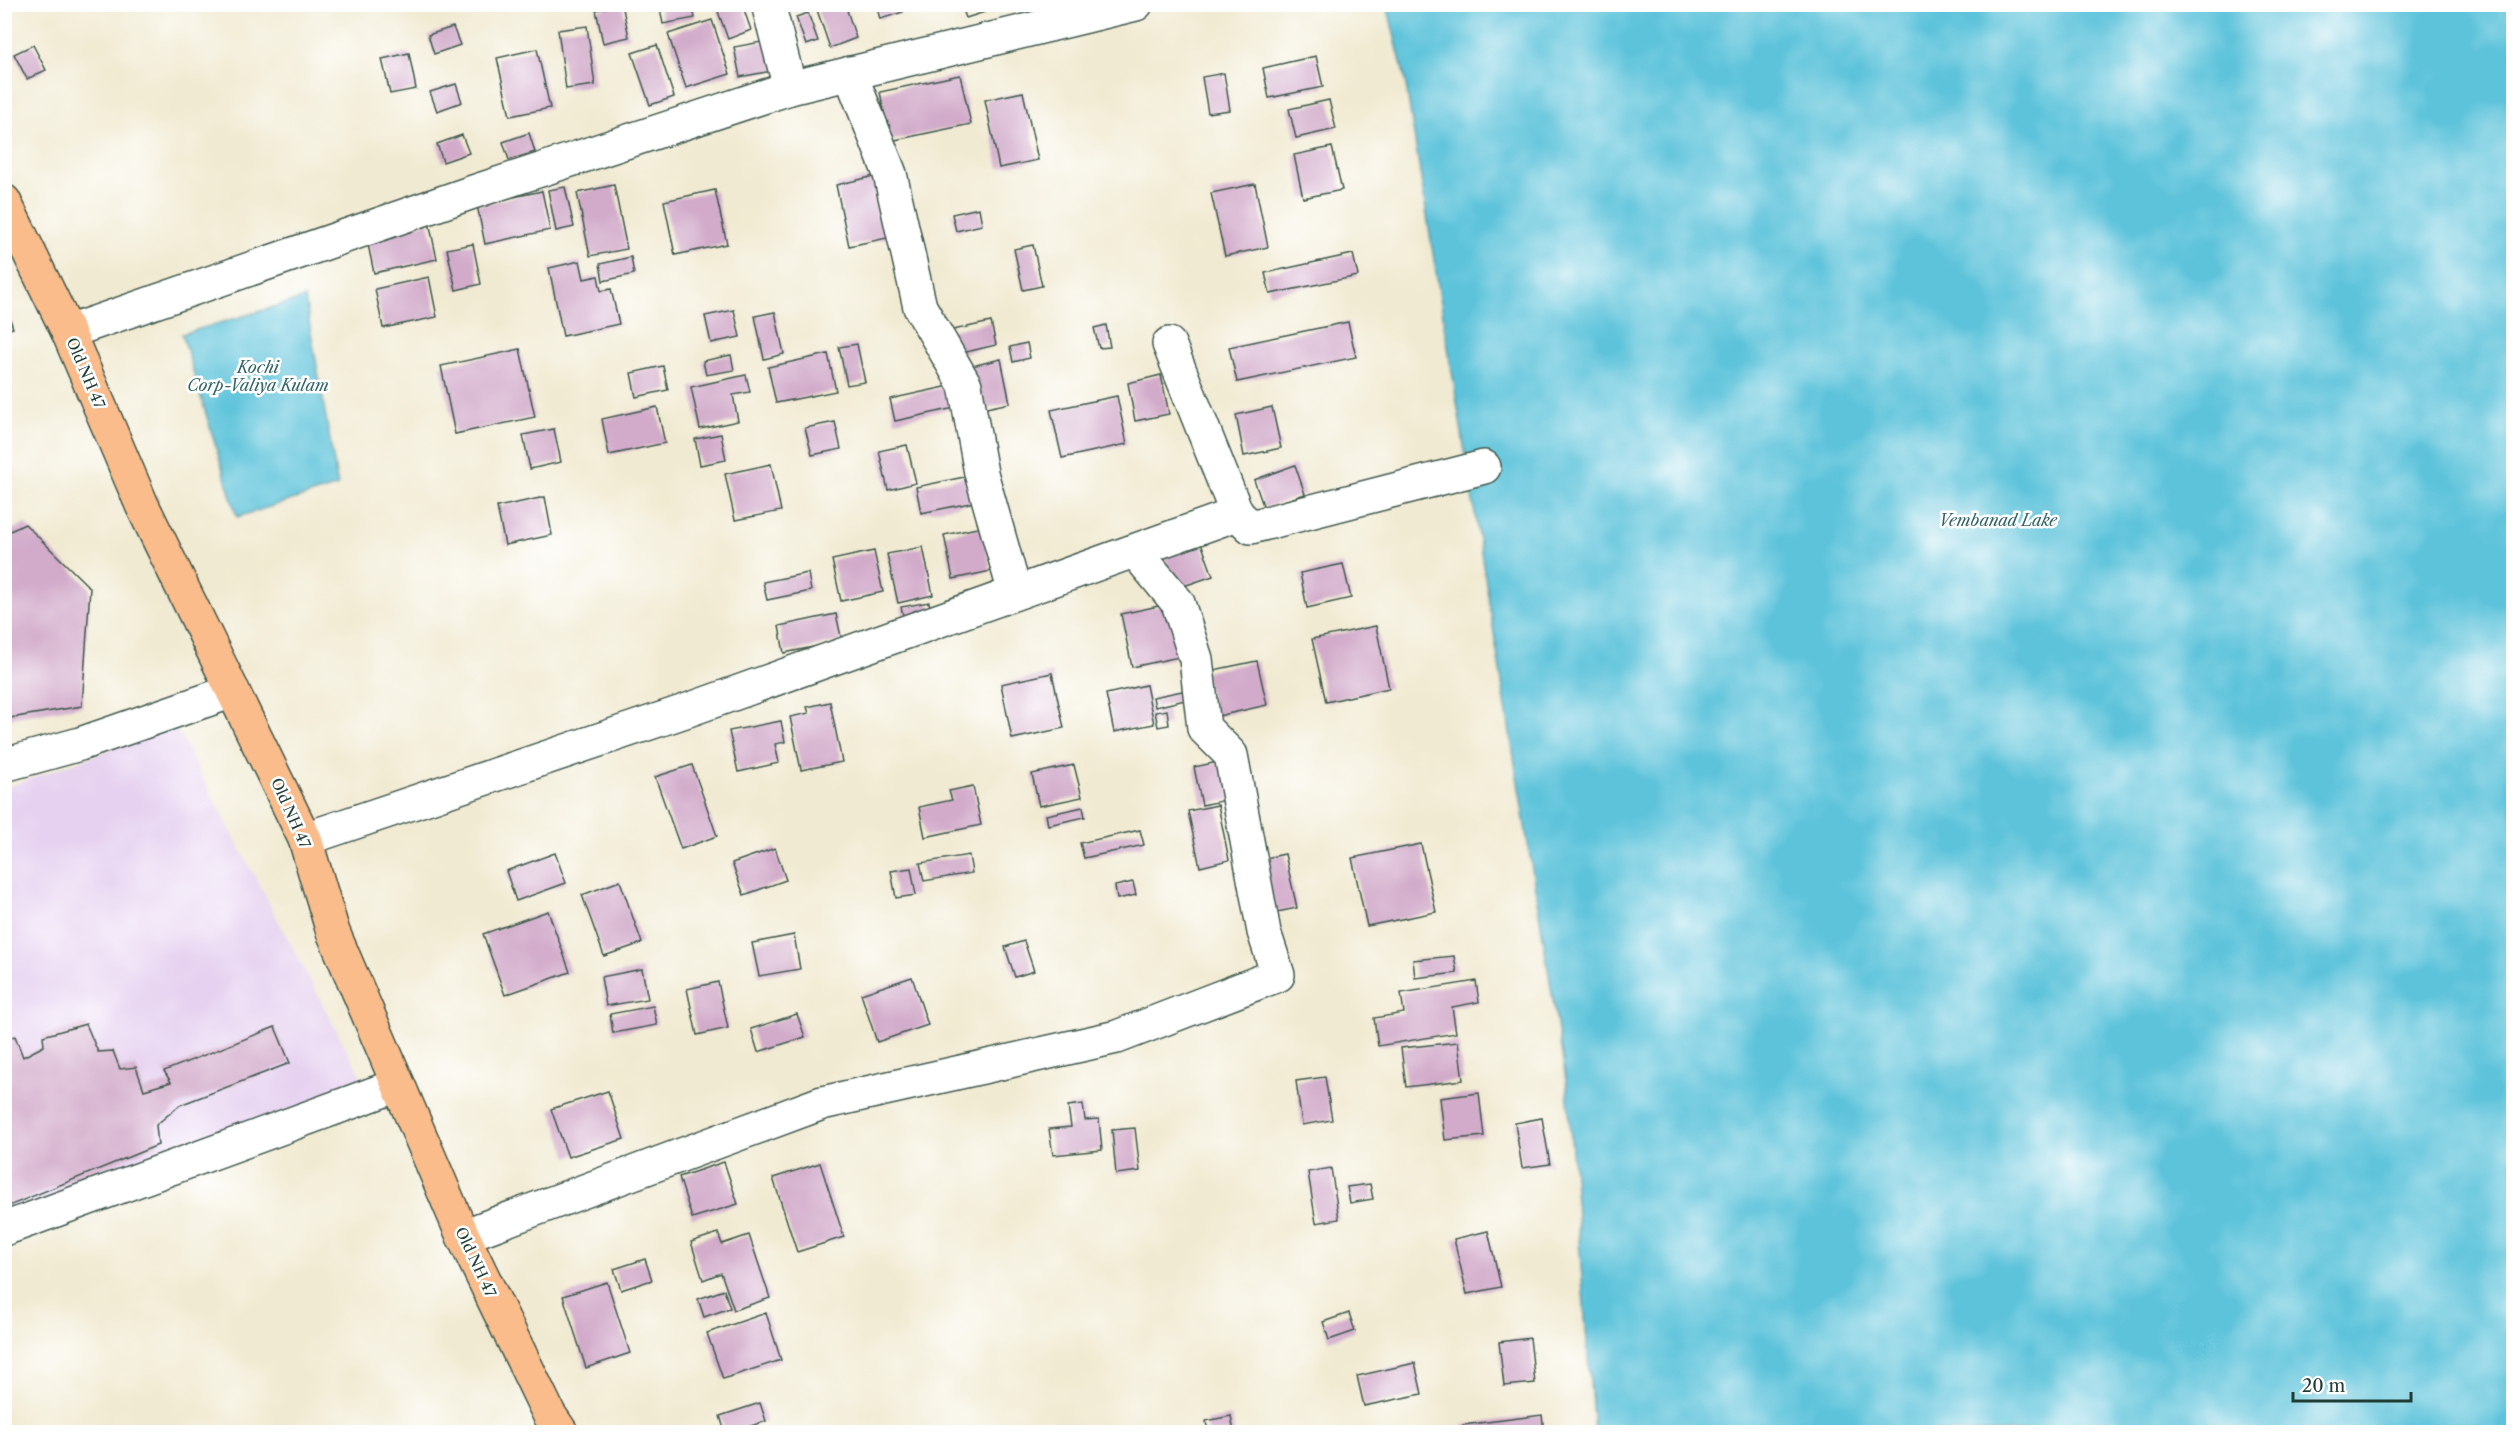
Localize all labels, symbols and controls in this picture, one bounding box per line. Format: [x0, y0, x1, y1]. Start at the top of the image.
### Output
street label: Old NH 47 [63, 335, 110, 412]
water label: Kochi Corp-Valiya Kulam [187, 357, 329, 395]
water label: Vembanad Lake [1939, 510, 2058, 530]
street label: Old NH 47 [267, 775, 315, 852]
street label: Old NH 47 [451, 1224, 501, 1301]
scale bar [2293, 1365, 2412, 1403]
text: 20 m [2302, 1375, 2346, 1397]

